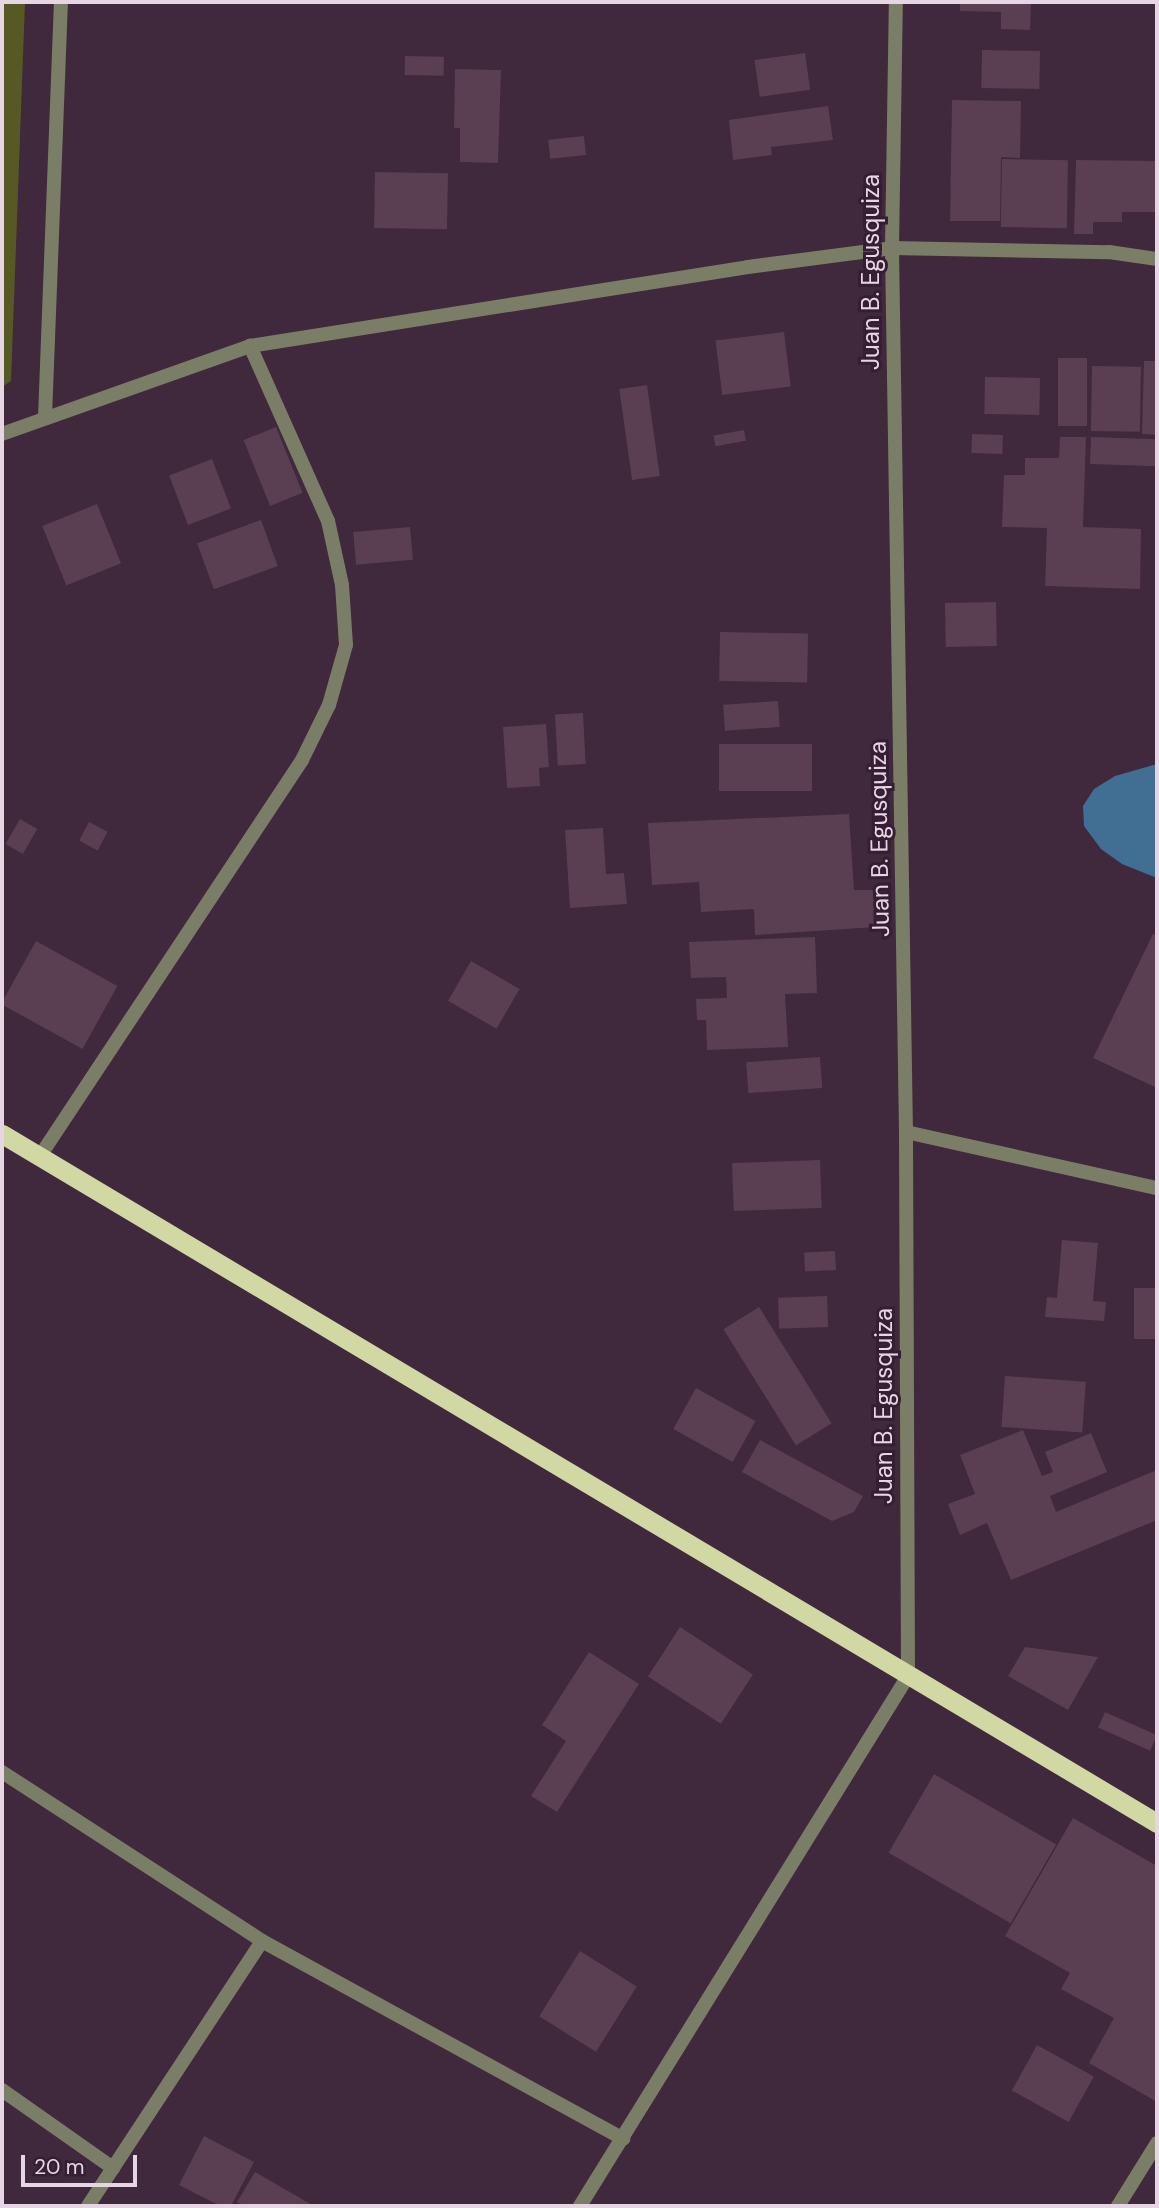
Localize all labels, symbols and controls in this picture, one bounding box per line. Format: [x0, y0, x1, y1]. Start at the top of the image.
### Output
street label: Juan B. Egusquiza [857, 174, 885, 370]
street label: Juan B. Egusquiza [863, 741, 895, 937]
street label: Juan B. Egusquiza [870, 1308, 898, 1504]
scale bar [24, 2142, 140, 2186]
text: 20 m [34, 2153, 85, 2181]

